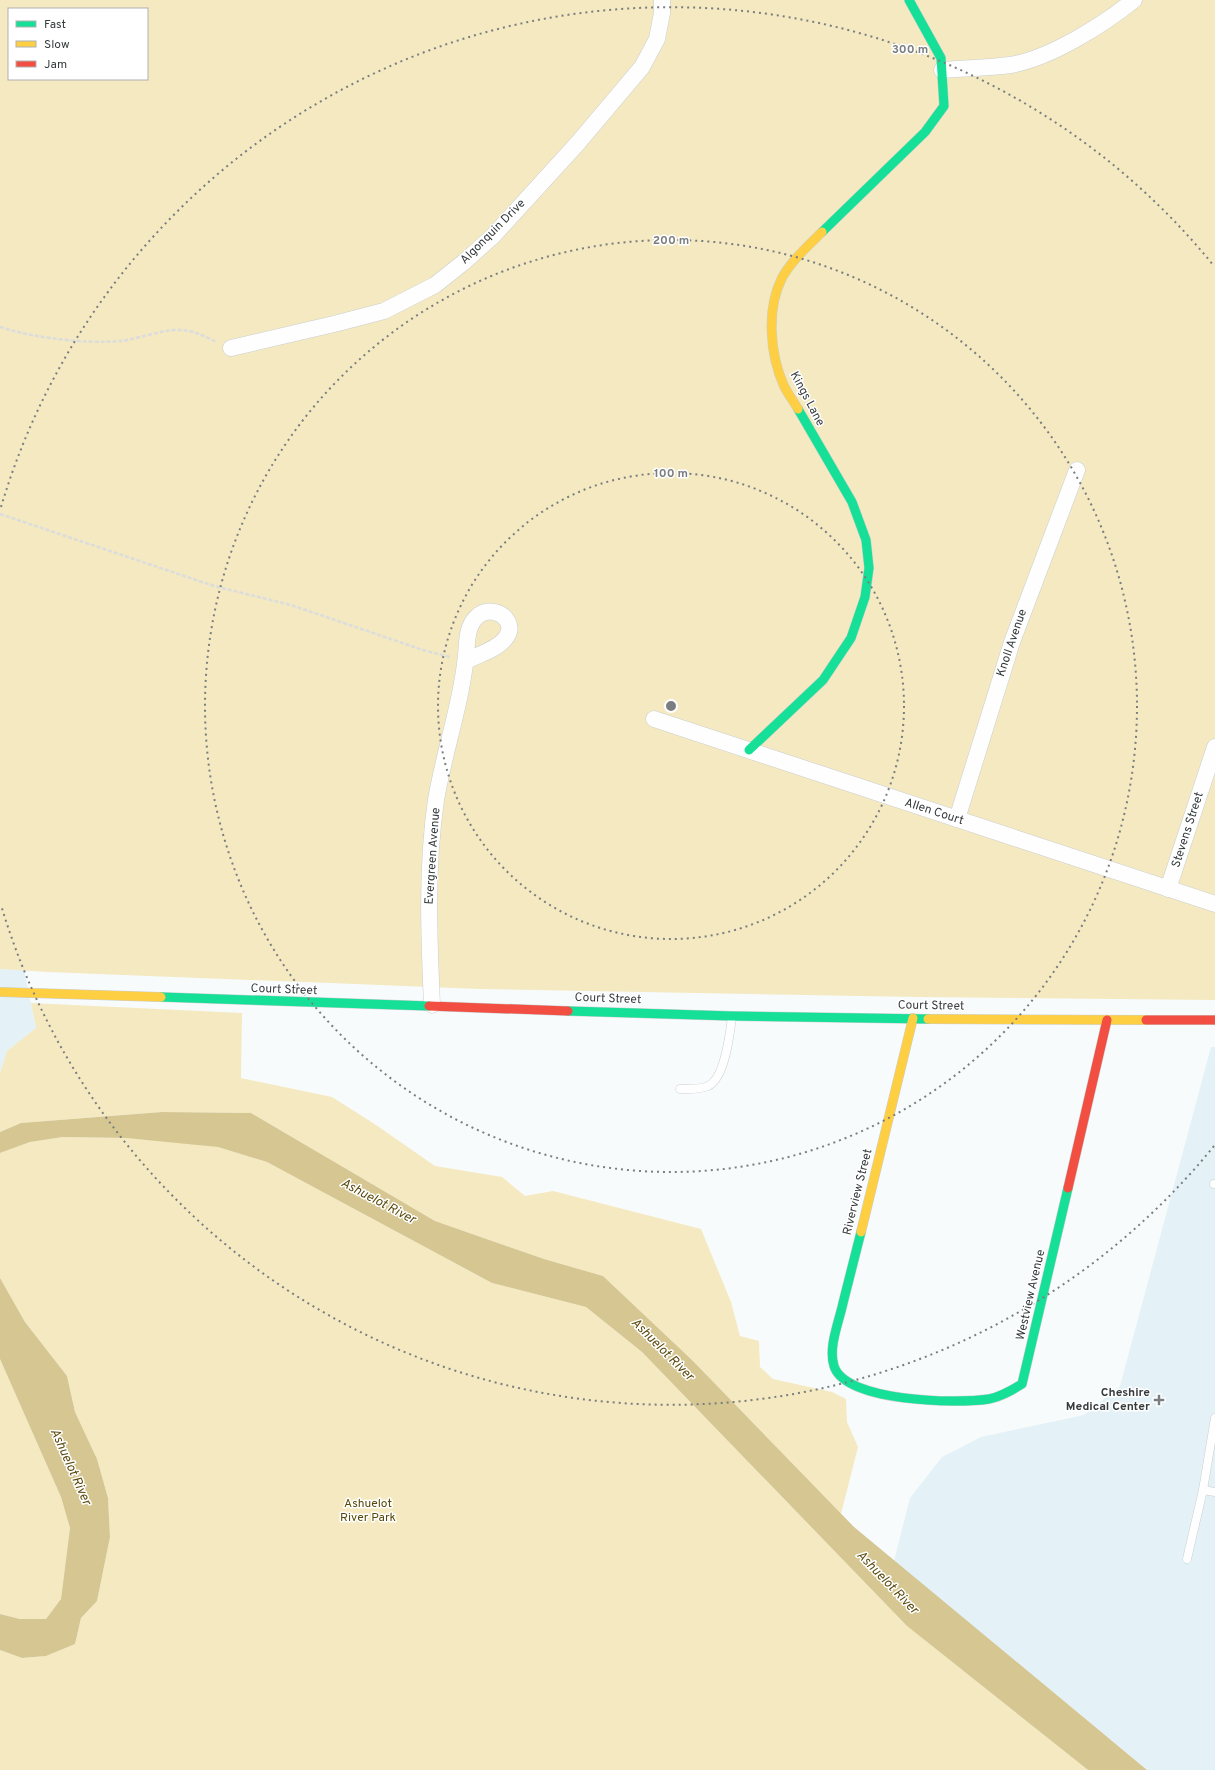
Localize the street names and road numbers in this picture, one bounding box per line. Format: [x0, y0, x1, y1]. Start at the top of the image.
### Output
street label: Algonquin Drive [457, 196, 529, 268]
street label: Kings Lane [786, 369, 828, 429]
street label: Knoll Avenue [993, 607, 1031, 679]
street label: Stevens Street [1168, 790, 1208, 870]
street label: Allen Court [902, 795, 966, 829]
street label: Evergreen Avenue [422, 807, 444, 905]
street label: Court Street [250, 981, 318, 999]
street label: Court Street [574, 990, 642, 1008]
street label: Court Street [898, 997, 964, 1015]
street label: Riverview Street [840, 1147, 876, 1237]
street label: Westview Avenue [1013, 1248, 1049, 1342]

